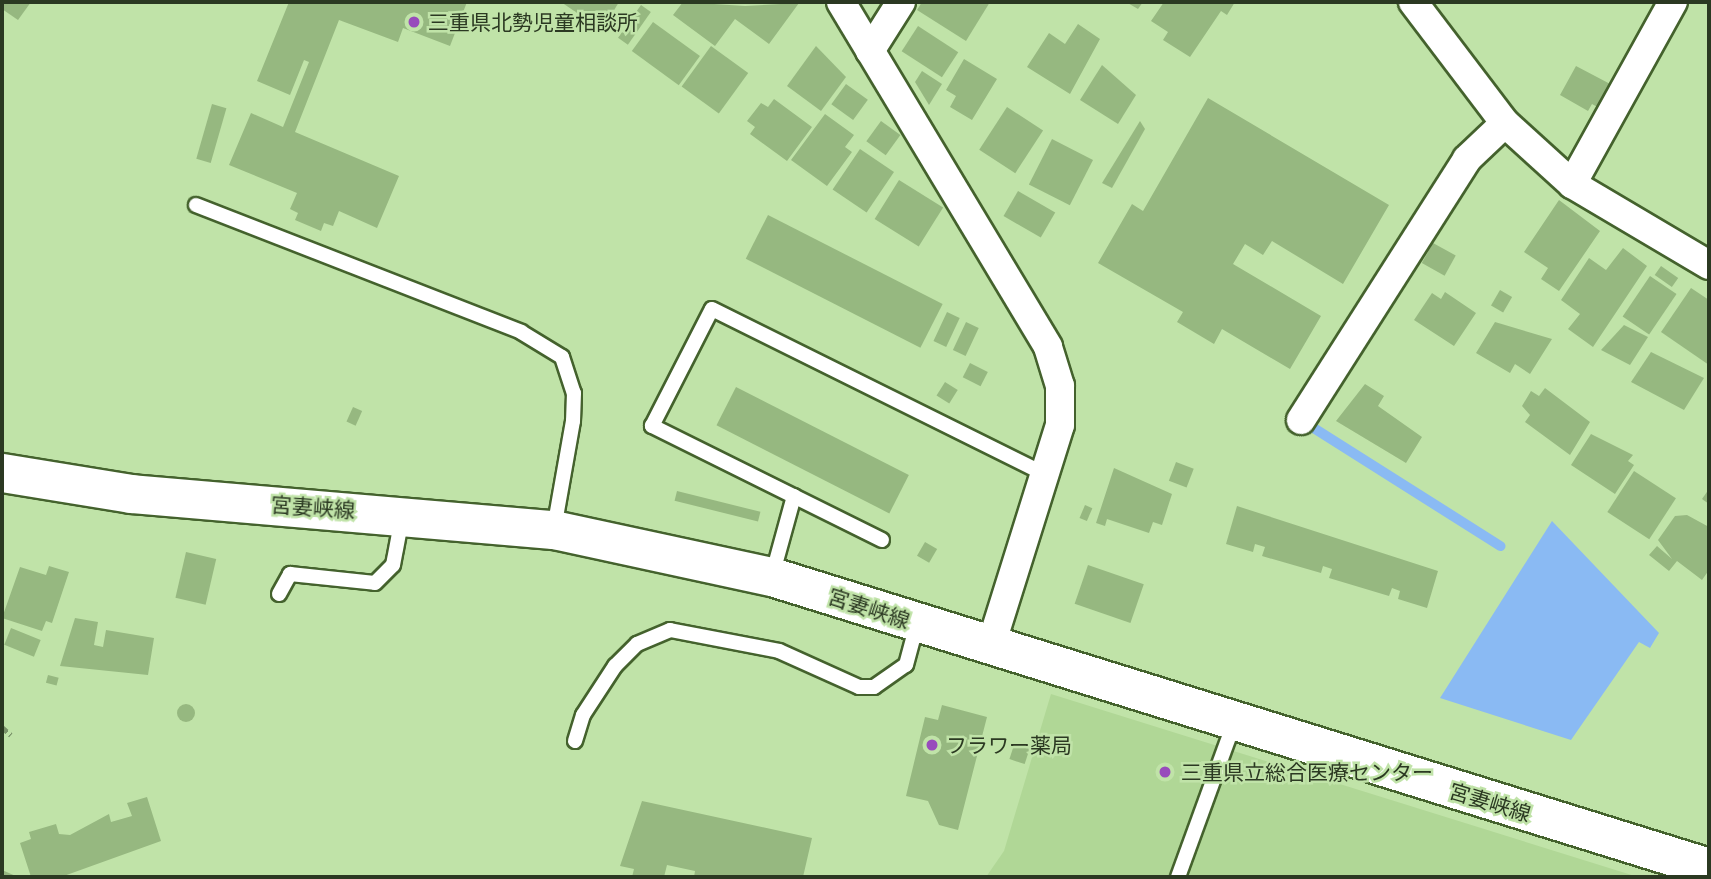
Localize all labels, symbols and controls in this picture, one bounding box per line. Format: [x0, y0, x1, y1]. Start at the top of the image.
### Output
place label: 三重県北勢児童相談所 [428, 9, 638, 35]
marker: 三重県北勢児童相談所 [406, 14, 422, 30]
street label: 宮妻峡線 [270, 492, 356, 522]
street label: 宮妻峡線 [825, 583, 913, 633]
place label: フラワー薬局 [946, 732, 1072, 758]
marker: フラワー薬局 [924, 737, 940, 753]
place label: 三重県立総合医療センター [1181, 759, 1433, 785]
marker: 三重県立総合医療センター [1155, 762, 1175, 782]
street label: 宮妻峡線 [1446, 778, 1534, 826]

